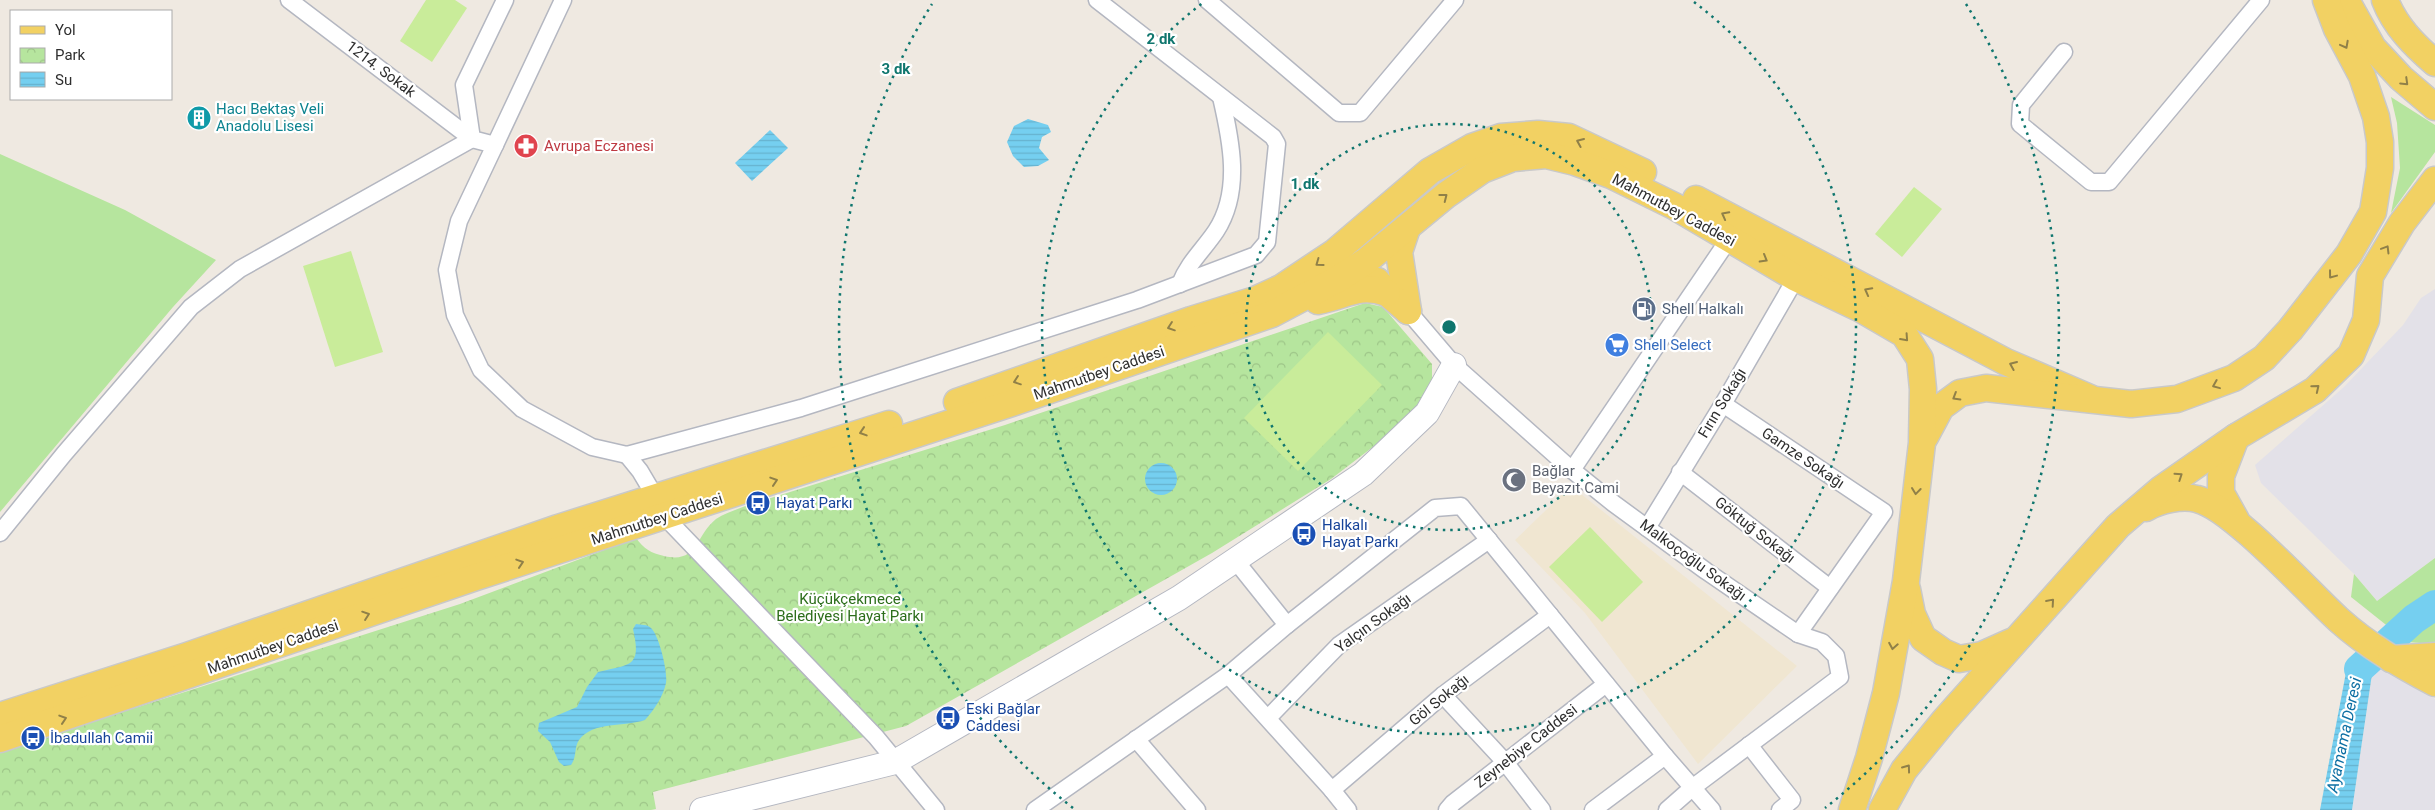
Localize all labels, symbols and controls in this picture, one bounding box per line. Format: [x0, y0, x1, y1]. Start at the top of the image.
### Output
legend [10, 10, 172, 100]
text: Yol [55, 21, 76, 39]
text: 2 dk [1147, 30, 1176, 48]
street label: 1214. Sokak [343, 37, 420, 101]
one-way arrow [2339, 40, 2349, 49]
text: Park [55, 46, 86, 64]
text: 3 dk [882, 60, 911, 78]
text: Su [55, 71, 72, 89]
one-way arrow [2399, 76, 2408, 85]
place label: Hacı Bektaş Veli Anadolu Lisesi [216, 100, 324, 135]
building icon: Hacı Bektaş Veli Anadolu Lisesi [186, 105, 212, 131]
pharmacy icon: Avrupa Eczanesi [513, 133, 539, 159]
place label: Avrupa Eczanesi [544, 137, 654, 155]
one-way arrow [1576, 137, 1585, 148]
street label: Mahmutbey Caddesi [1609, 170, 1739, 250]
text: 1 dk [1291, 175, 1320, 193]
one-way arrow [1438, 194, 1447, 202]
one-way arrow [1721, 211, 1730, 221]
one-way arrow [2380, 246, 2390, 255]
one-way arrow [1758, 252, 1767, 262]
one-way arrow [1315, 257, 1325, 266]
one-way arrow [2329, 270, 2338, 279]
one-way arrow [1865, 287, 1874, 297]
fuel station icon: Shell Halkalı [1631, 296, 1657, 322]
place label: Shell Halkalı [1662, 300, 1744, 318]
centre of rings [1440, 318, 1458, 336]
one-way arrow [1167, 321, 1175, 331]
supermarket icon: Shell Select [1604, 332, 1630, 358]
one-way arrow [1899, 332, 1908, 341]
place label: Shell Select [1634, 336, 1711, 354]
street label: Mahmutbey Caddesi [1031, 342, 1167, 404]
one-way arrow [2009, 361, 2018, 372]
street label: Fırın Sokağı [1694, 365, 1750, 441]
one-way arrow [1014, 375, 1022, 385]
one-way arrow [2212, 379, 2221, 390]
one-way arrow [2310, 385, 2319, 394]
one-way arrow [1952, 390, 1961, 400]
street label: Gamze Sokağı [1758, 424, 1848, 492]
one-way arrow [860, 427, 868, 437]
place label: Bağlar Beyazıt Cami [1532, 462, 1619, 497]
mosque icon: Bağlar Beyazıt Cami [1501, 467, 1527, 493]
one-way arrow [2174, 473, 2183, 483]
one-way arrow [769, 477, 778, 487]
one-way arrow [1911, 487, 1922, 495]
street label: Mahmutbey Caddesi [589, 489, 725, 549]
bus stop icon: Hayat Parkı [745, 490, 771, 516]
street label: Göktuğ Sokağı [1711, 493, 1799, 567]
place label: Hayat Parkı [776, 494, 852, 512]
street label: Malkoçoğlu Sokağı [1636, 515, 1750, 605]
place label: Halkalı Hayat Parkı [1322, 516, 1398, 551]
bus stop icon: Halkalı Hayat Parkı [1291, 521, 1317, 547]
one-way arrow [515, 559, 523, 569]
street label: Yalçın Sokağı [1332, 589, 1414, 657]
park label: Küçükçekmece Belediyesi Hayat Parkı [776, 590, 924, 625]
one-way arrow [2045, 598, 2054, 607]
one-way arrow [361, 611, 370, 621]
street label: Mahmutbey Caddesi [205, 616, 341, 678]
one-way arrow [1889, 641, 1899, 650]
street label: Göl Sokağı [1406, 671, 1472, 729]
water label: Ayamama Deresi [2322, 676, 2365, 795]
place label: Eski Bağlar Caddesi [966, 700, 1040, 735]
street label: Zeynebiye Caddesi [1471, 700, 1581, 792]
bus stop icon: Eski Bağlar Caddesi [935, 705, 961, 731]
one-way arrow [58, 714, 67, 724]
bus stop icon: İbadullah Camii [20, 725, 46, 751]
place label: İbadullah Camii [50, 729, 153, 747]
one-way arrow [1901, 764, 1910, 774]

